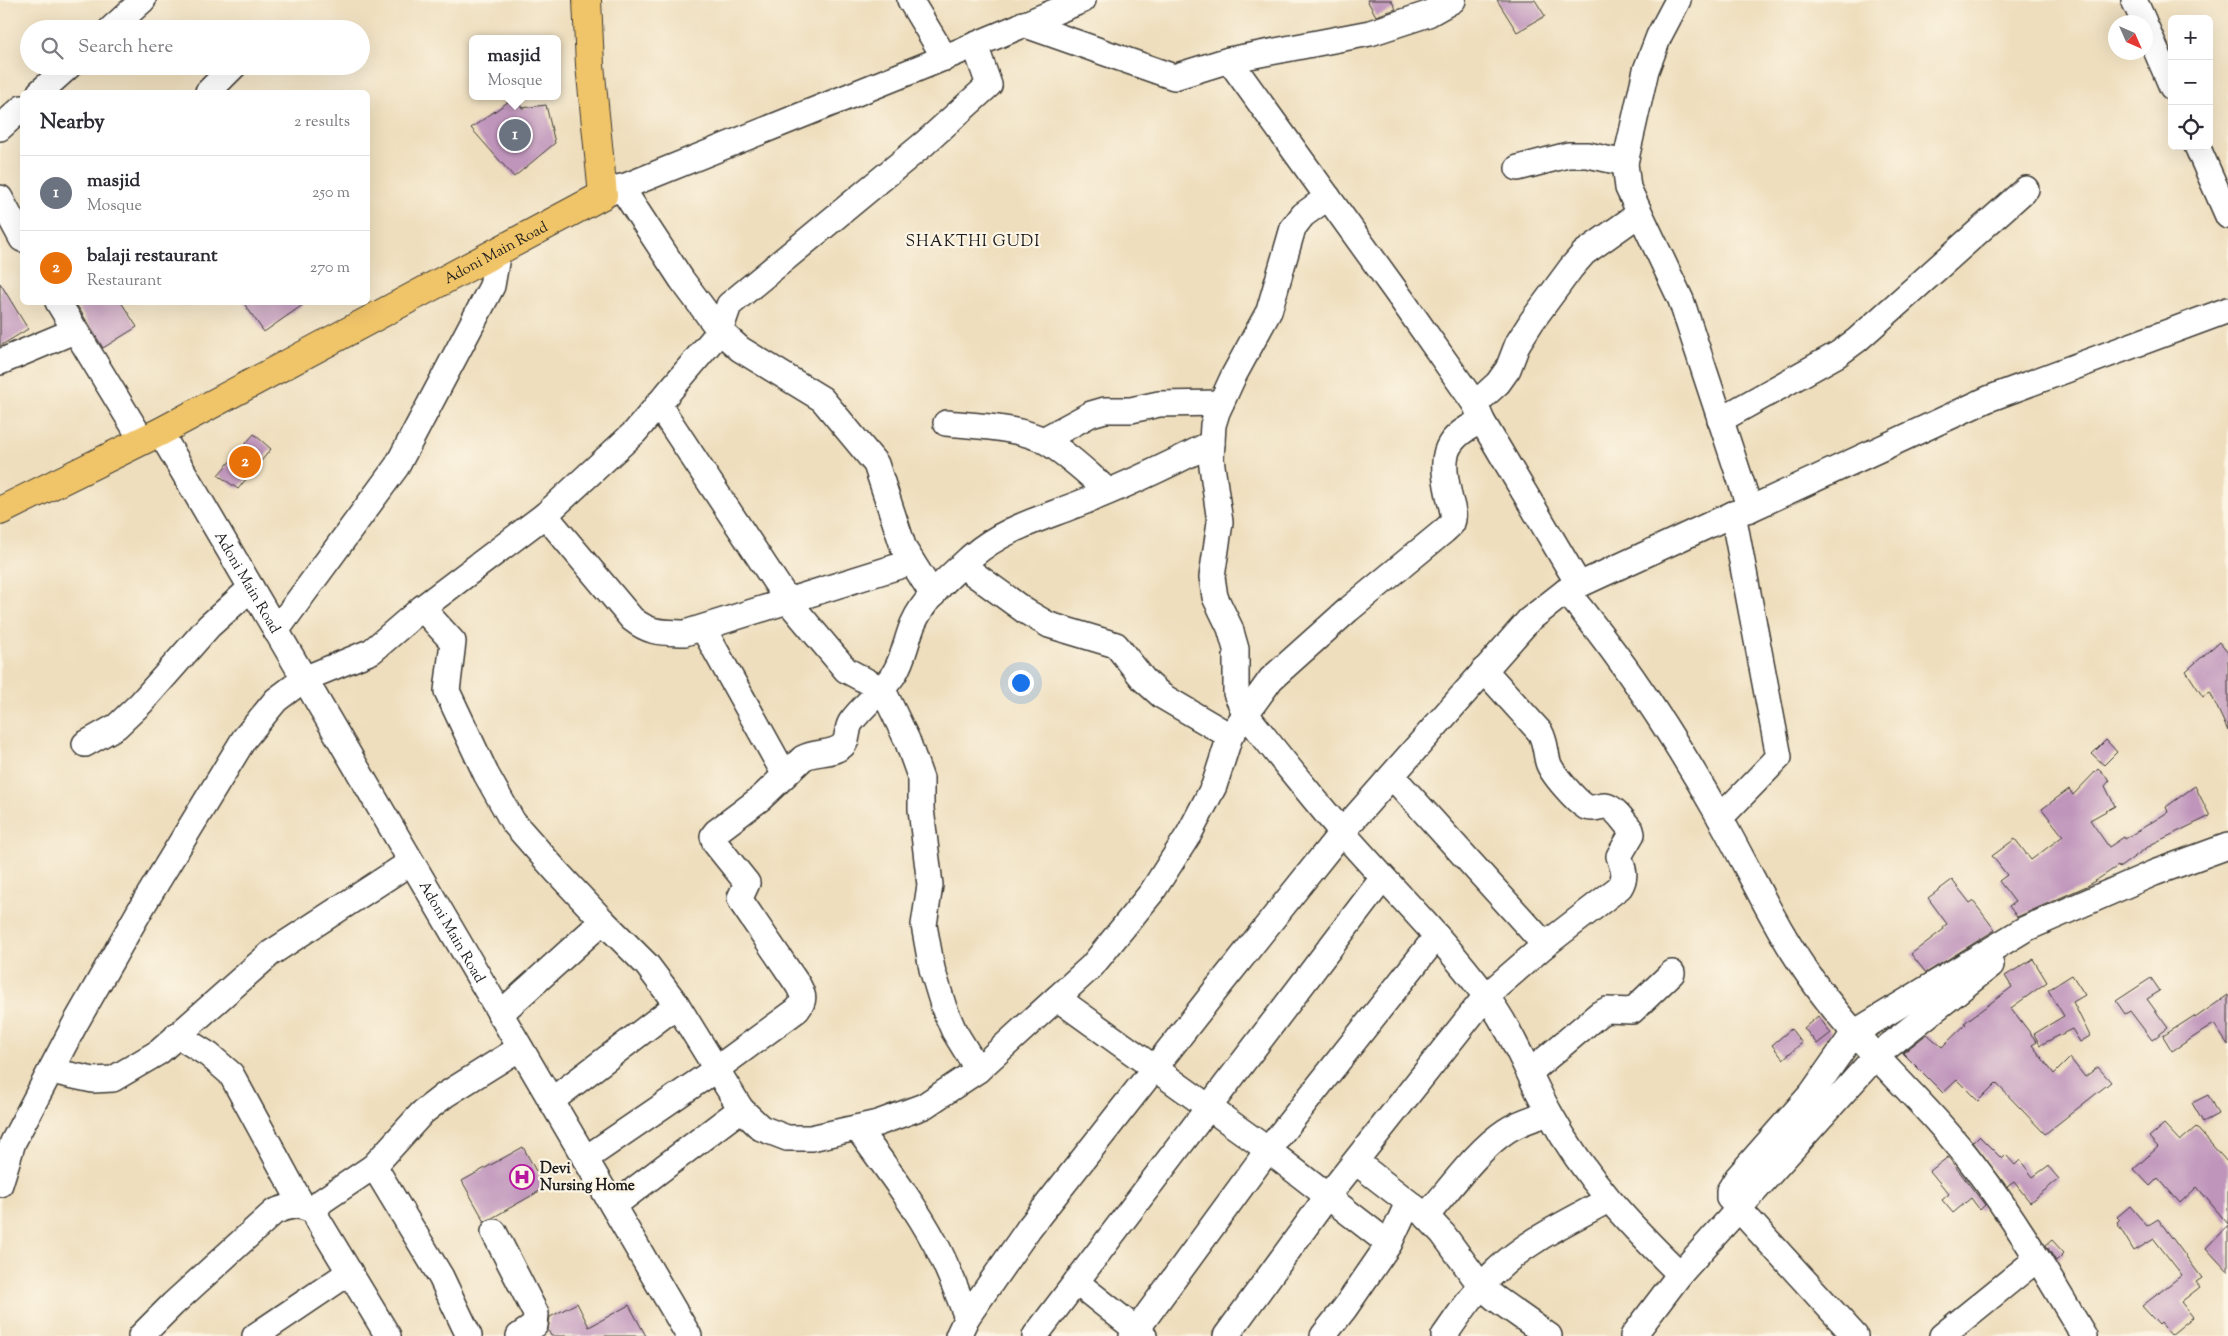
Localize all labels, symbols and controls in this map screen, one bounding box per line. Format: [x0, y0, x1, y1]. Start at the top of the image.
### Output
north arrow [2108, 15, 2153, 60]
map controls [2168, 15, 2213, 150]
button: + [2168, 15, 2213, 60]
search box [20, 20, 370, 75]
icon: search [38, 34, 66, 62]
text: Search here [78, 34, 173, 61]
popup [469, 35, 561, 100]
text: masjid [488, 43, 541, 70]
button: − [2168, 60, 2213, 105]
text: Mosque [488, 70, 542, 93]
button: locate [2168, 105, 2213, 150]
text: Nearby [40, 108, 105, 138]
text: 2 results [294, 111, 350, 134]
pin: 1 [499, 116, 531, 154]
text: masjid [87, 168, 140, 195]
text: 1 [53, 182, 59, 205]
text: 250 m [312, 182, 350, 205]
text: Mosque [87, 195, 142, 218]
street label: Adoni Main Road [441, 217, 552, 290]
district label: SHAKTHI GUDI [905, 231, 1041, 254]
text: balaji restaurant [87, 243, 218, 270]
text: 2 [52, 257, 60, 280]
text: 270 m [310, 257, 350, 280]
text: Restaurant [87, 270, 162, 293]
pin: 2 [229, 443, 261, 481]
street label: Adoni Main Road [208, 528, 285, 638]
your location [1008, 670, 1034, 696]
street label: Adoni Main Road [413, 877, 490, 988]
place label: Devi Nursing Home [540, 1159, 635, 1197]
hospital icon: Devi Nursing Home [509, 1164, 535, 1190]

